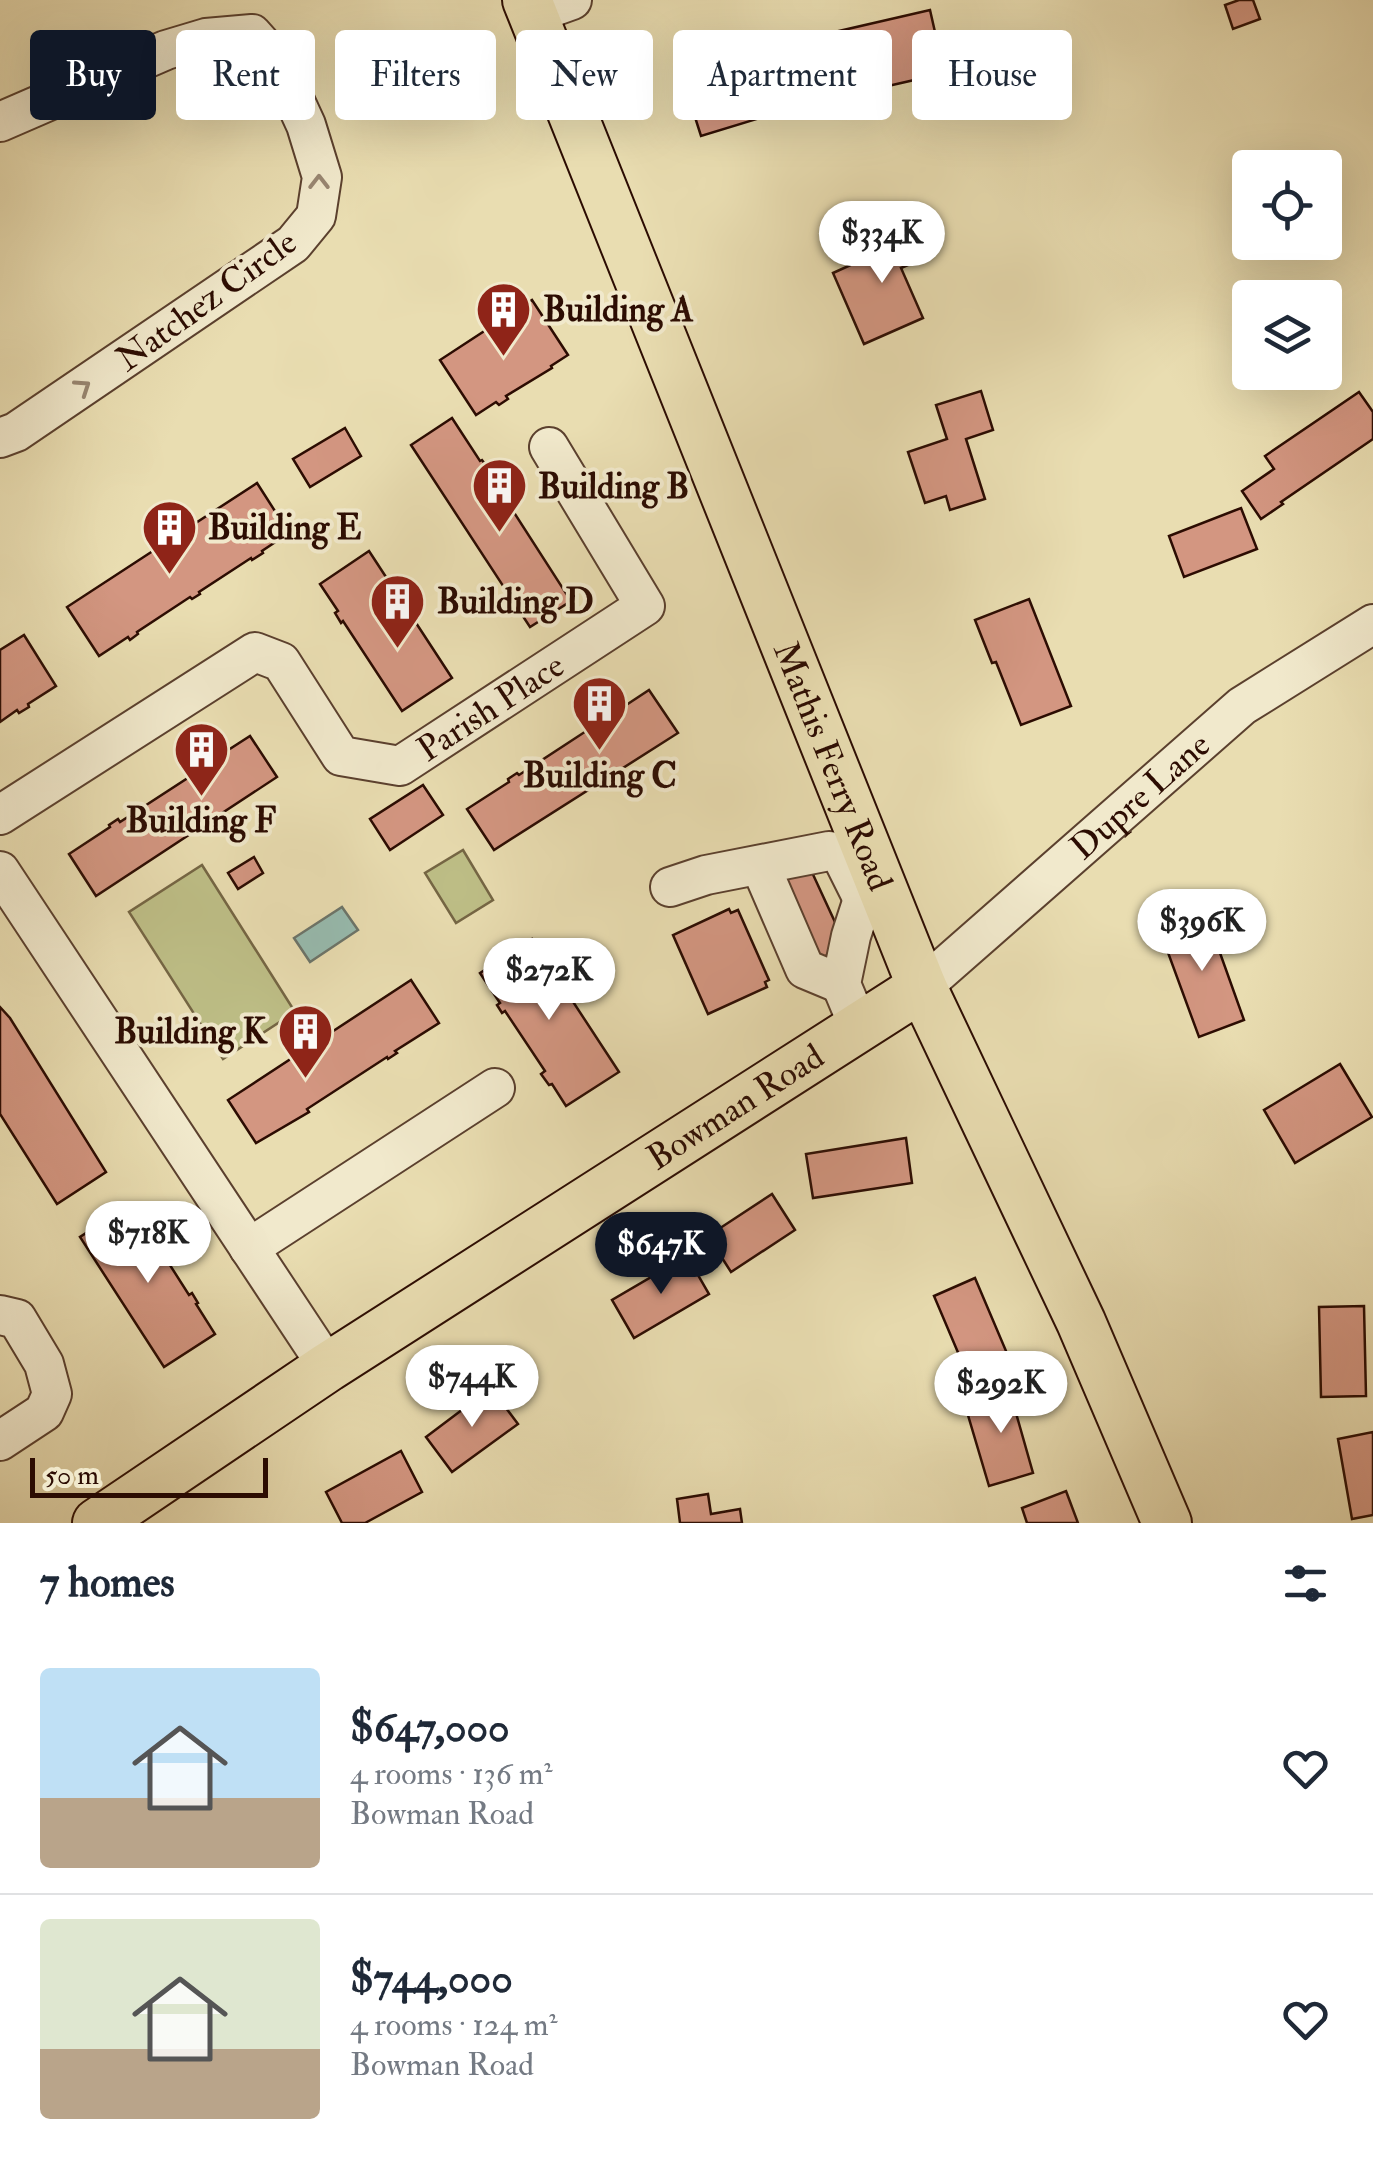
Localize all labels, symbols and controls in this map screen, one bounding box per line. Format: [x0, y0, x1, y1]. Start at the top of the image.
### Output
chip: Buy [30, 30, 156, 120]
chip: Rent [176, 30, 315, 120]
chip: Filters [335, 30, 496, 120]
chip: New [516, 30, 653, 120]
chip: Apartment [673, 30, 892, 120]
chip: House [912, 30, 1072, 120]
map controls [1232, 150, 1342, 390]
button: locate [1232, 150, 1342, 260]
one-way arrow [308, 174, 330, 189]
pin: $334K [812, 201, 952, 286]
text: $334K [841, 213, 923, 253]
street label: Natchez Circle [108, 221, 306, 381]
building icon: Building A [474, 279, 534, 358]
button: layers [1232, 280, 1342, 390]
place label: Building A [543, 288, 694, 332]
one-way arrow [71, 381, 90, 399]
building icon: Building B [469, 456, 529, 535]
place label: Building B [538, 465, 689, 509]
building icon: Building E [139, 497, 199, 576]
place label: Building E [208, 506, 362, 550]
building icon: Building D [368, 571, 428, 650]
place label: Building D [437, 580, 594, 624]
street label: Mathis Ferry Road [763, 635, 902, 897]
street label: Parish Place [409, 644, 573, 772]
building icon: Building C [570, 674, 630, 753]
building icon: Building F [171, 719, 231, 798]
street label: Dupre Lane [1062, 723, 1220, 870]
place label: Building C [523, 754, 677, 798]
place label: Building F [126, 799, 276, 843]
pin: $396K [1132, 889, 1272, 974]
text: $396K [1159, 901, 1245, 941]
pin: $272K [479, 938, 619, 1023]
text: $272K [505, 950, 593, 990]
building icon: Building K [276, 1001, 336, 1080]
place label: Building K [114, 1010, 269, 1054]
street label: Bowman Road [639, 1035, 832, 1180]
pin: $718K [78, 1201, 218, 1286]
pin: $647K [591, 1212, 731, 1297]
text: $718K [107, 1213, 189, 1253]
text: $647K [617, 1224, 705, 1264]
pin: $744K [402, 1345, 542, 1430]
pin: $292K [931, 1351, 1071, 1436]
text: $744K [428, 1357, 516, 1397]
text: $292K [956, 1363, 1046, 1403]
scale bar [30, 1453, 268, 1498]
text: 50 m [45, 1458, 99, 1493]
icon: filters [1278, 1556, 1333, 1611]
text: 7 homes [40, 1557, 175, 1609]
text: $647,000 [350, 1702, 510, 1754]
icon: home [120, 1708, 240, 1828]
icon: heart [1278, 1741, 1333, 1796]
text: 4 rooms · 136 m² [350, 1754, 553, 1794]
text: Bowman Road [350, 1794, 534, 1834]
text: $744,000 [350, 1953, 513, 2005]
icon: home [120, 1959, 240, 2079]
icon: heart [1278, 1992, 1333, 2047]
text: 4 rooms · 124 m² [350, 2005, 558, 2045]
text: Bowman Road [350, 2045, 534, 2085]

